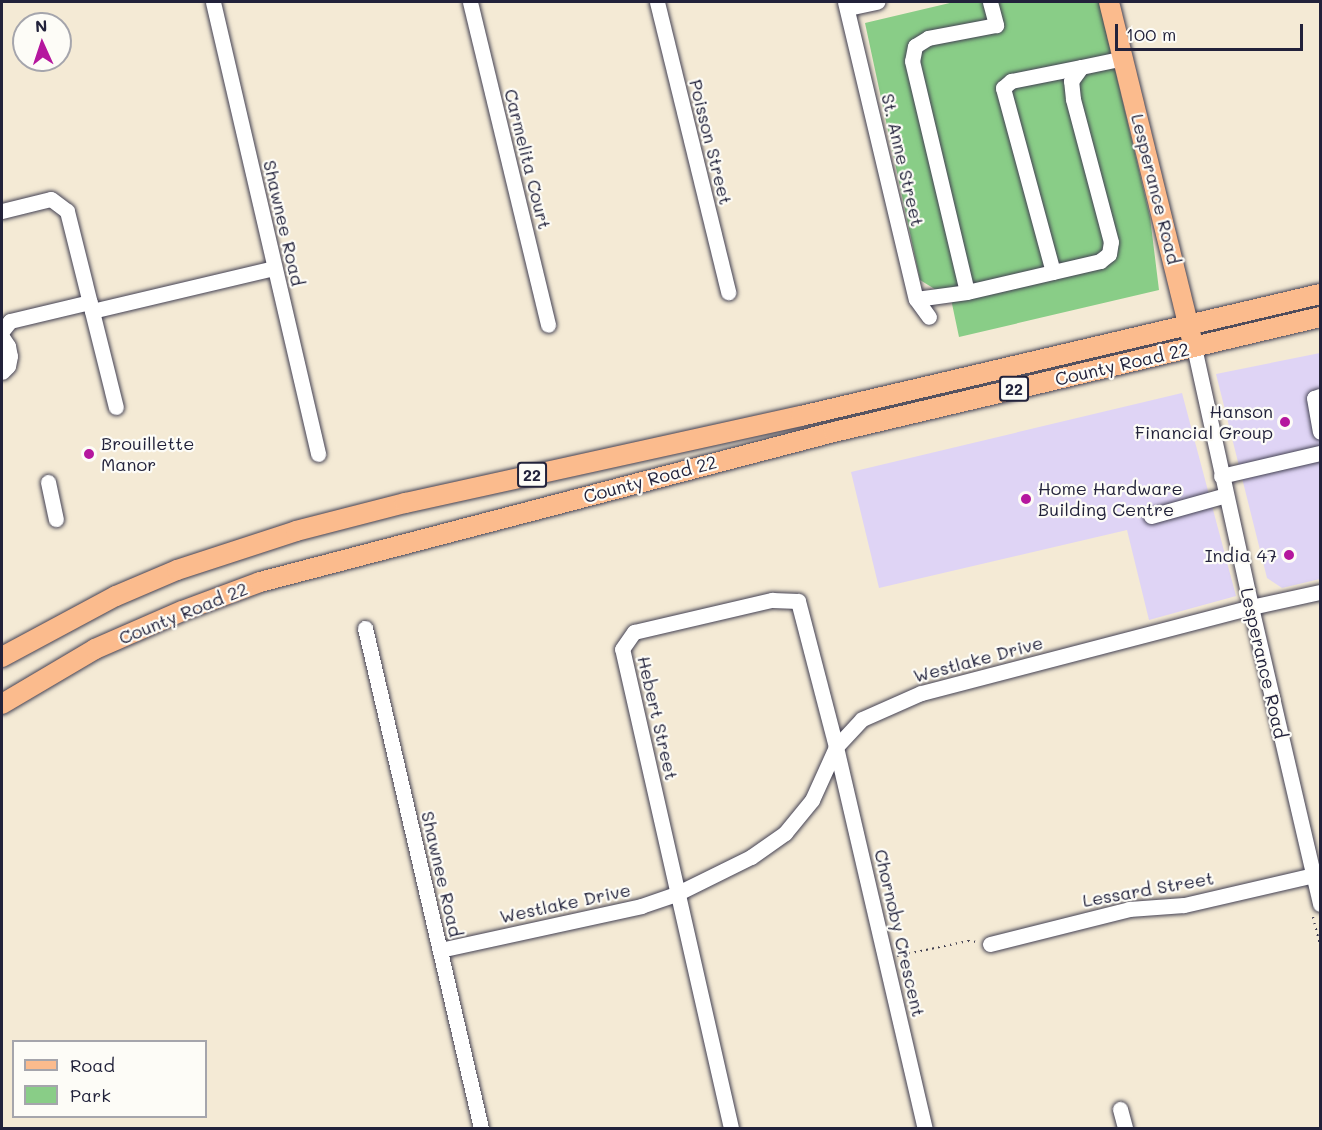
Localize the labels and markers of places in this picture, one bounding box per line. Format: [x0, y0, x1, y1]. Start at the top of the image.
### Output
place label: Hanson Financial Group [1135, 401, 1273, 444]
marker: Hanson Financial Group [1278, 415, 1292, 429]
place label: Brouillette Manor [101, 433, 194, 476]
marker: Brouillette Manor [82, 447, 96, 461]
place label: Home Hardware Building Centre [1038, 478, 1183, 520]
marker: Home Hardware Building Centre [1019, 492, 1033, 506]
place label: India 47 [1205, 544, 1277, 566]
marker: India 47 [1282, 548, 1296, 562]

